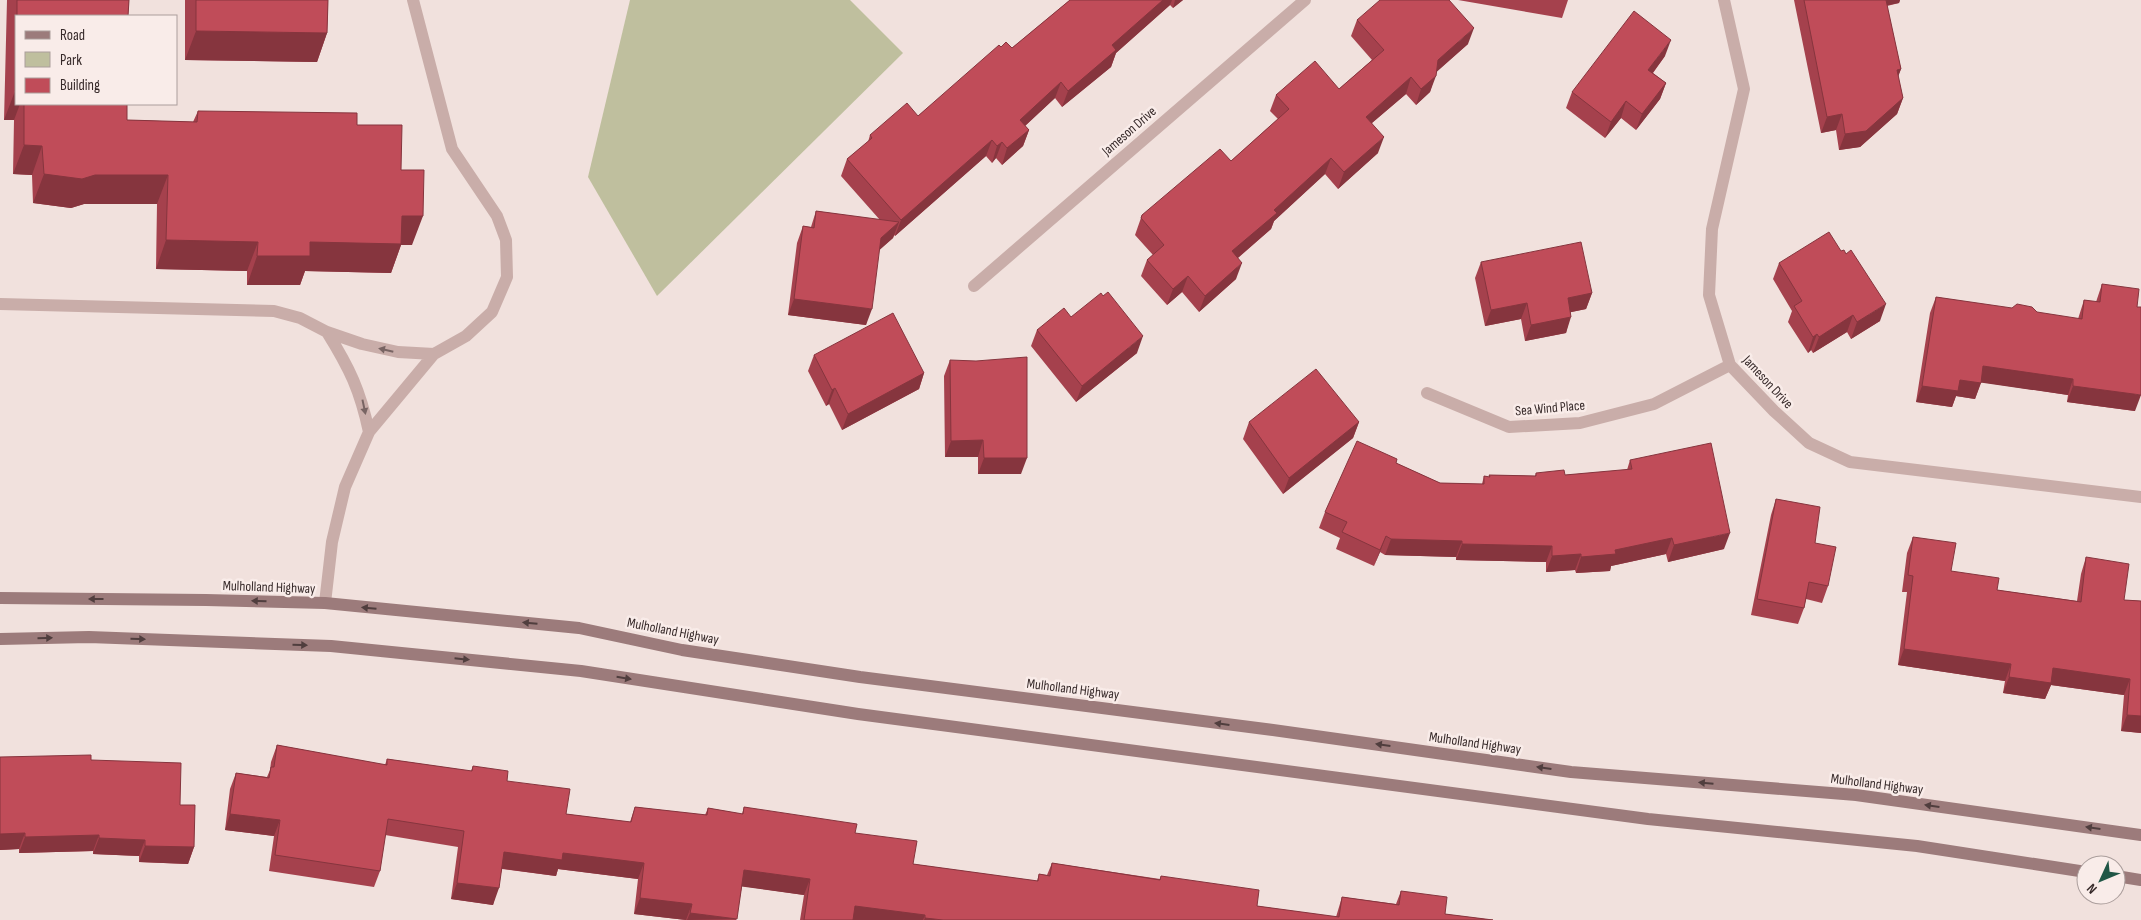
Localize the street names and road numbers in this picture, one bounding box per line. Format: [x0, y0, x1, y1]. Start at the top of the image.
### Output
street label: Jameson Drive [1098, 103, 1160, 160]
street label: Jameson Drive [1738, 351, 1797, 412]
street label: Sea Wind Place [1514, 396, 1586, 420]
street label: Mulholland Highway [222, 577, 316, 597]
street label: Mulholland Highway [626, 614, 721, 648]
street label: Mulholland Highway [1026, 675, 1121, 703]
street label: Mulholland Highway [1428, 728, 1523, 758]
street label: Mulholland Highway [1830, 770, 1925, 798]

